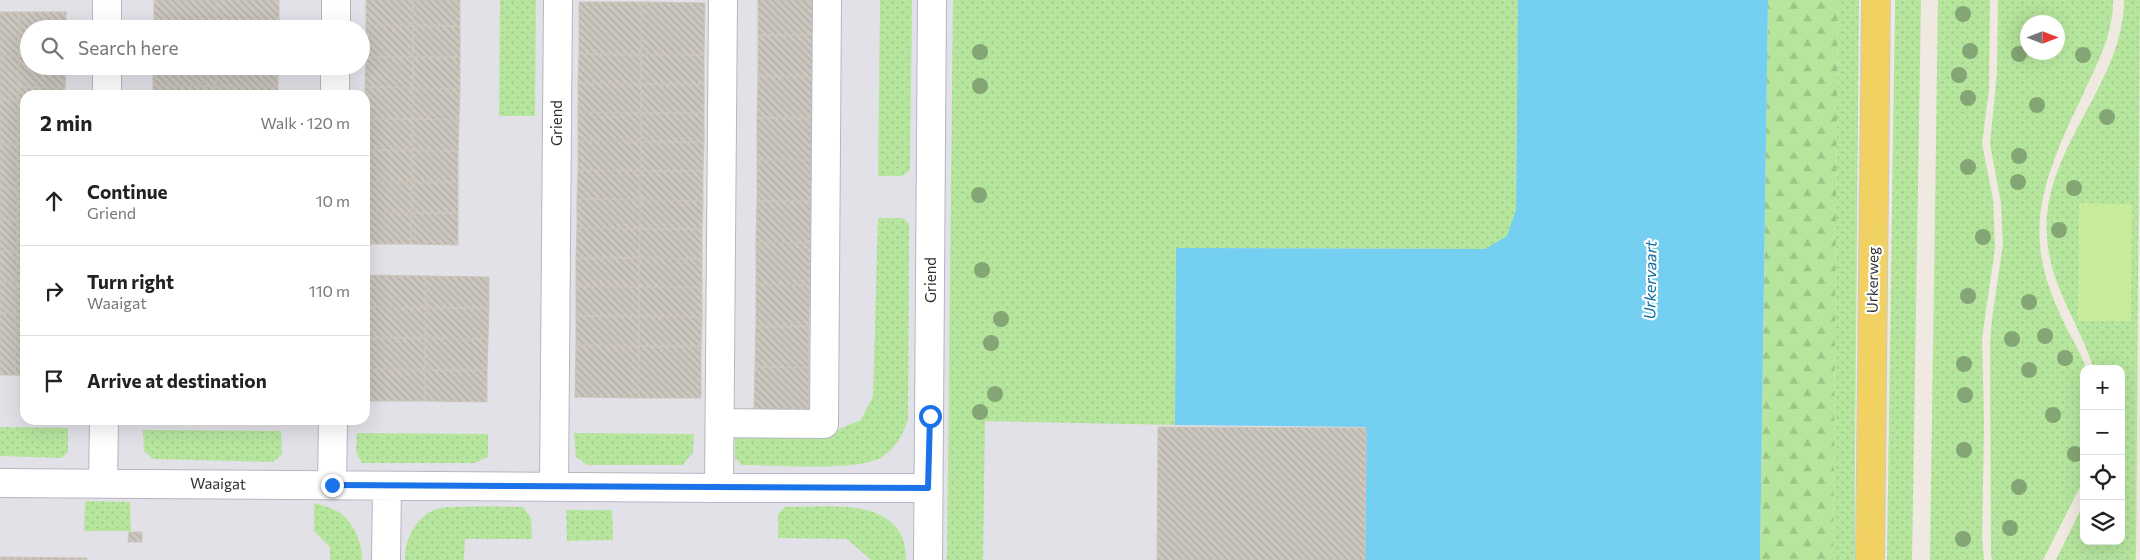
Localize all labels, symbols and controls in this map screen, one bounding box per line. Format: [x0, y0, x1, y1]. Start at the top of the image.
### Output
north arrow [2020, 15, 2065, 60]
search box [20, 20, 370, 75]
icon: search [38, 34, 66, 62]
text: Search here [78, 36, 178, 59]
street label: Griend [547, 100, 565, 146]
text: 2 min [40, 110, 92, 135]
text: Walk · 120 m [260, 113, 350, 132]
text: Continue [87, 180, 167, 203]
icon: ahead [40, 187, 68, 215]
text: 10 m [316, 191, 350, 210]
text: Griend [87, 203, 136, 222]
water label: Urkervaart [1639, 240, 1660, 320]
street label: Urkerweg [1862, 247, 1882, 313]
street label: Griend [921, 257, 939, 303]
text: Turn right [87, 270, 174, 293]
icon: right [40, 277, 68, 305]
text: 110 m [309, 281, 350, 300]
text: Waaigat [87, 293, 147, 312]
map controls [2080, 365, 2125, 545]
button: + [2080, 365, 2125, 410]
icon: arrive [40, 367, 68, 395]
text: Arrive at destination [87, 369, 267, 392]
route start [919, 405, 942, 428]
button: − [2080, 410, 2125, 455]
button: locate [2080, 455, 2125, 500]
street label: Waaigat [190, 474, 246, 492]
route end [321, 474, 344, 497]
button: layers [2080, 500, 2125, 545]

